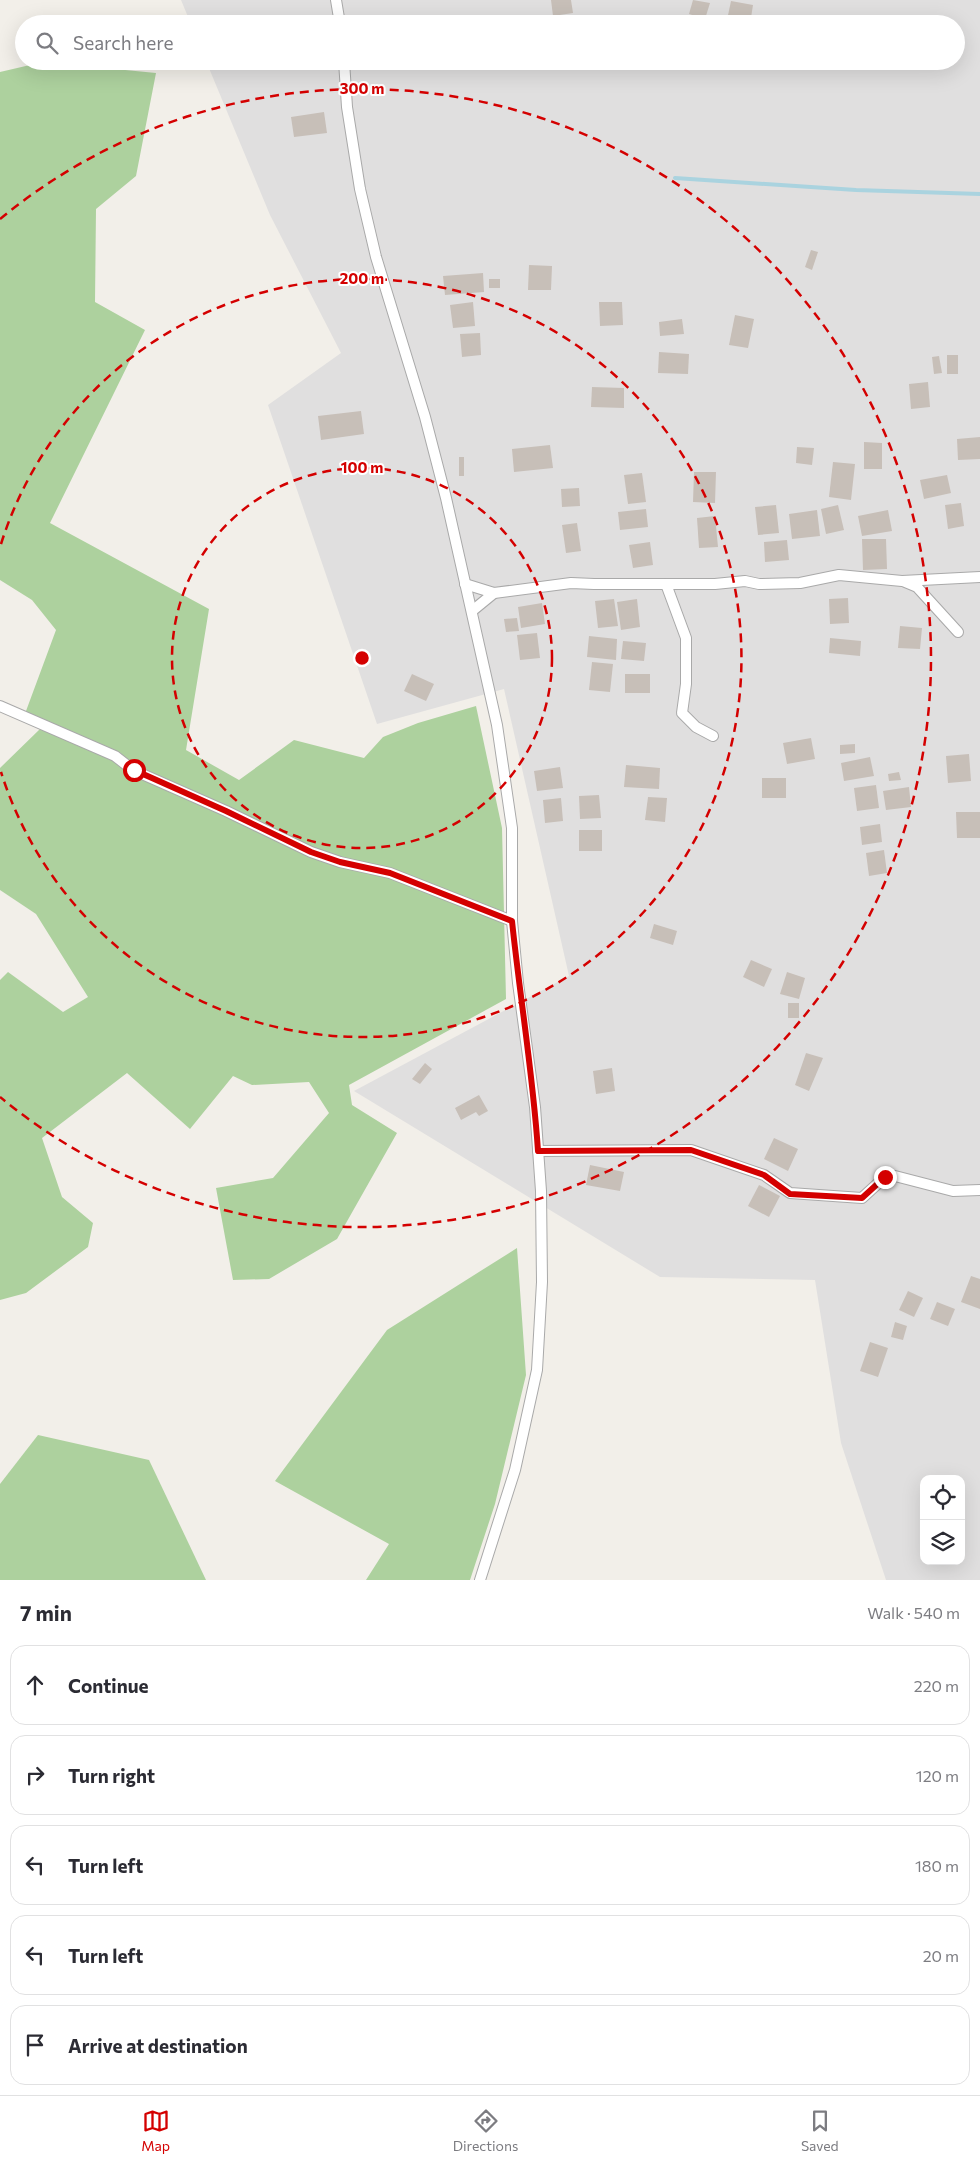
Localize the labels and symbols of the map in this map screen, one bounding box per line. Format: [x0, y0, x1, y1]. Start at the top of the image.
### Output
text: 300 m [340, 79, 384, 97]
text: 200 m [340, 269, 384, 287]
text: 100 m [341, 458, 383, 476]
centre of rings [353, 649, 371, 667]
route start [123, 759, 146, 782]
route end [874, 1166, 897, 1189]

